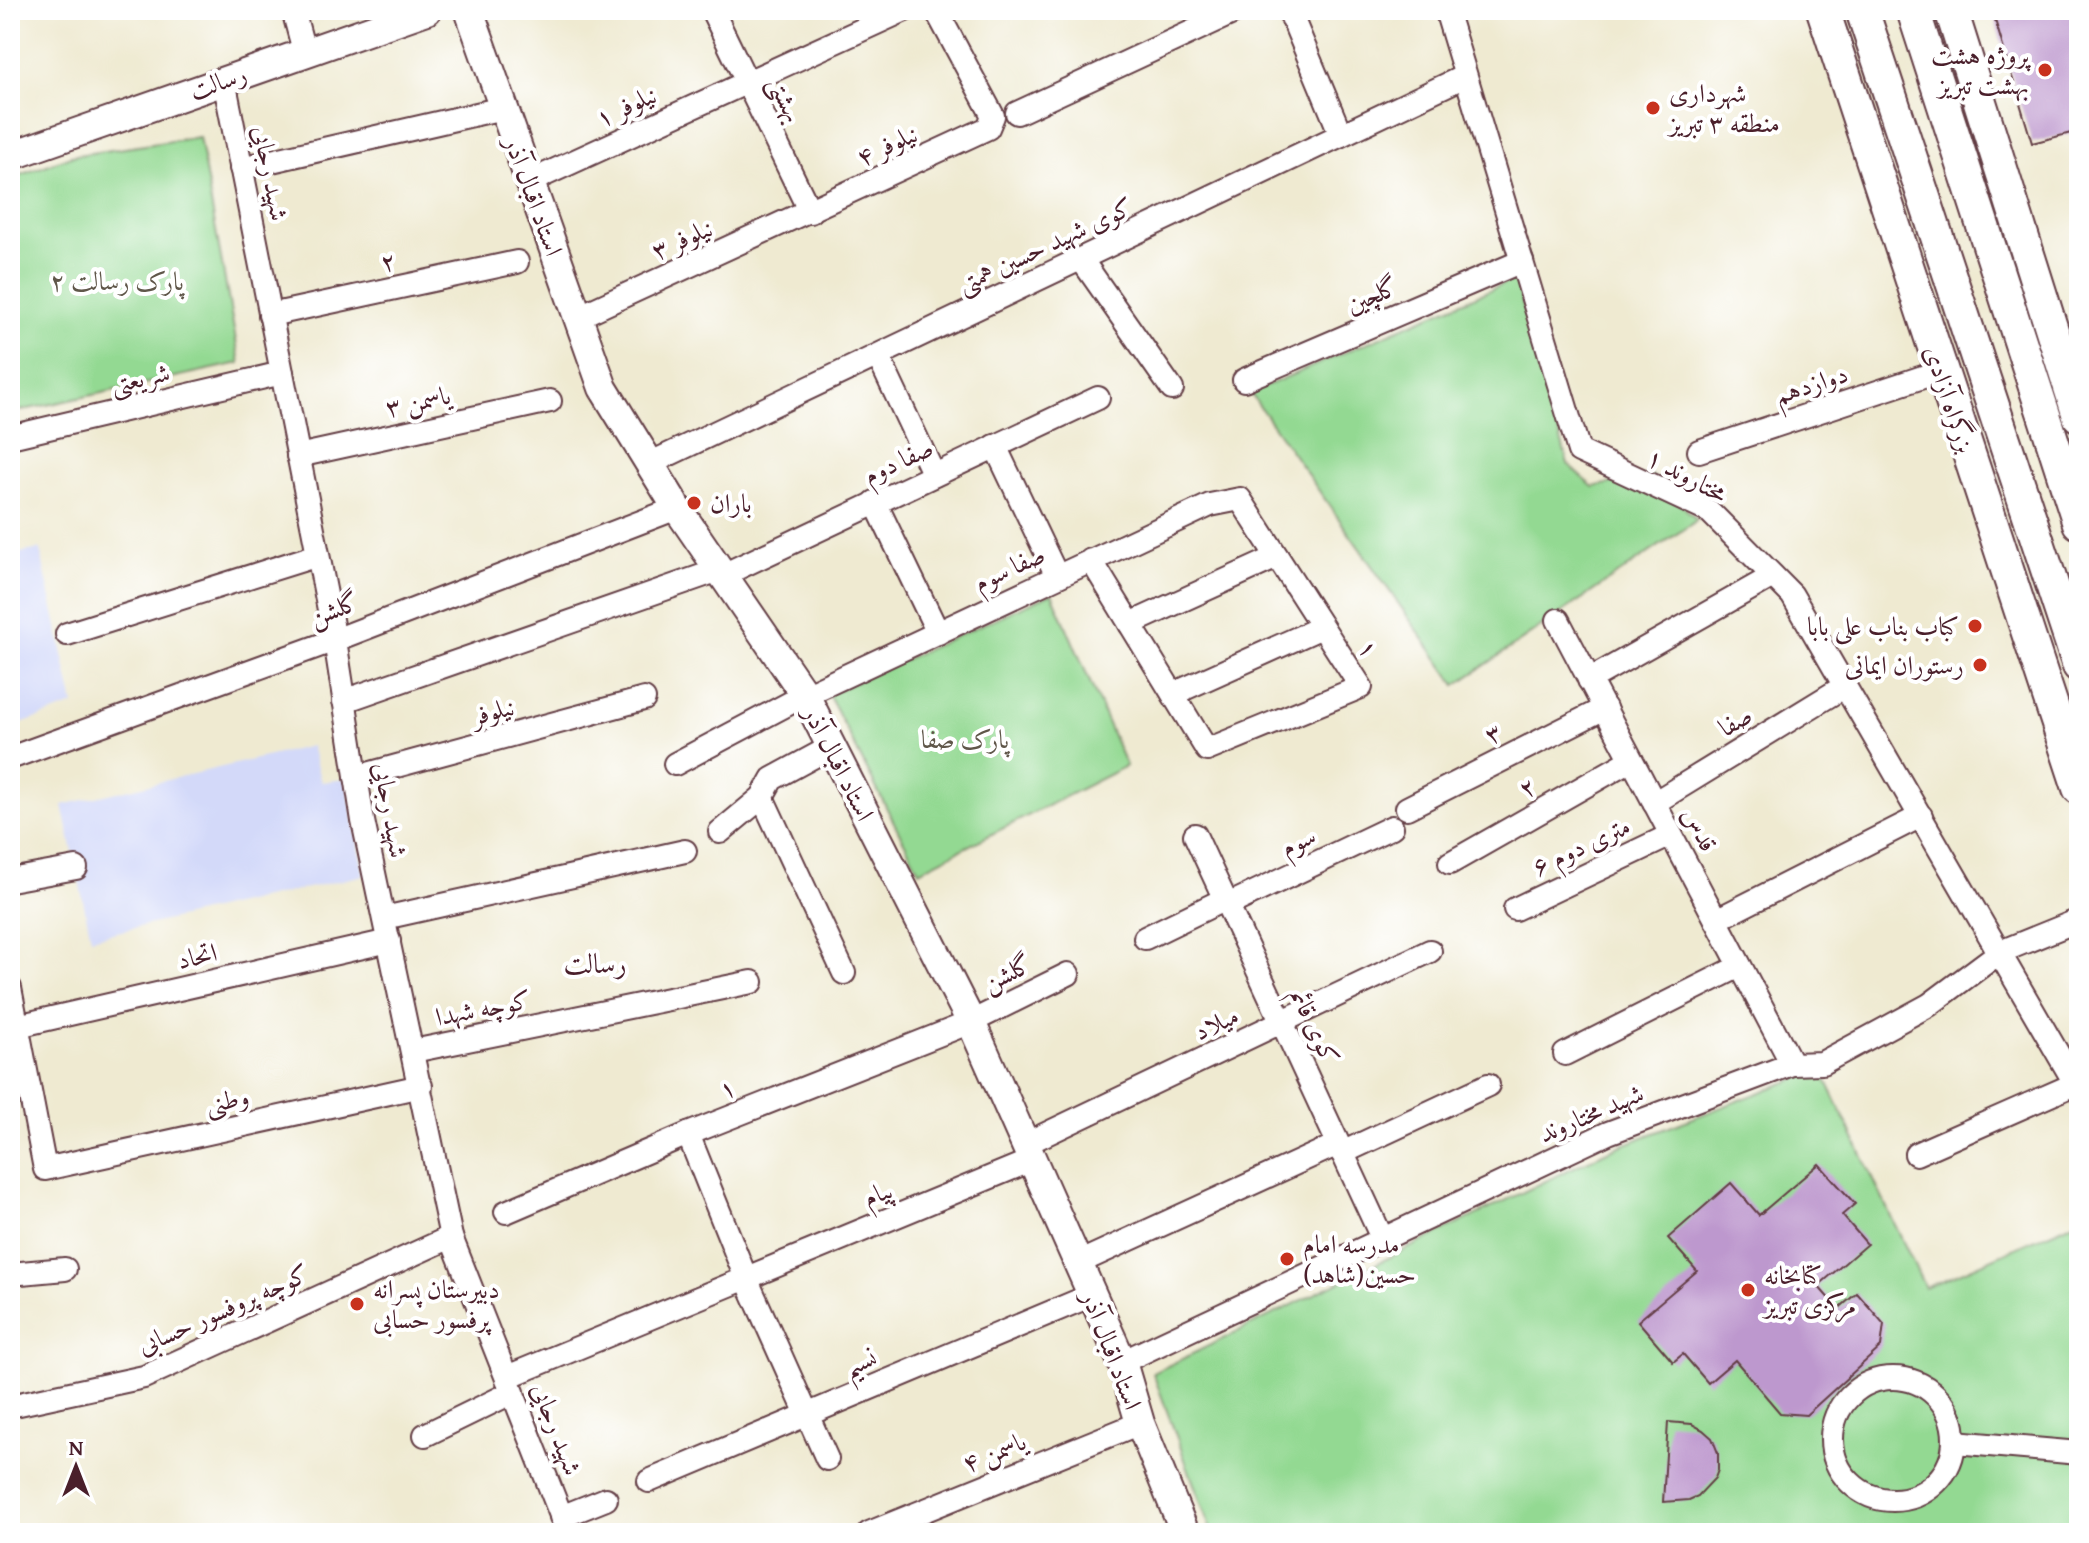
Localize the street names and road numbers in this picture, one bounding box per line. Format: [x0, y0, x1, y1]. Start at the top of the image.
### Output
street label: رسالت [184, 54, 252, 110]
street label: بهشتی [759, 69, 814, 129]
street label: نیلوفر ۱ [589, 74, 663, 137]
street label: نیلوفر ۴ [850, 113, 924, 176]
street label: شهید رجایی [243, 122, 300, 224]
street label: استاد اقبال آذر [494, 128, 574, 261]
street label: کوی شهید حسین همتی [950, 187, 1139, 302]
street label: نیلوفر ۳ [645, 208, 719, 269]
street label: ۲ [376, 240, 399, 281]
street label: گلچین [1339, 266, 1404, 323]
street label: بزرگراه آزادی [1915, 340, 1986, 458]
street label: شریعتی [106, 352, 173, 403]
street label: دوازدهم [1769, 353, 1854, 419]
street label: یاسمن ۳ [382, 374, 456, 426]
street label: صفا دوم [856, 427, 941, 497]
street label: مختاروند ۱ [1640, 437, 1735, 512]
street label: صفا سوم [966, 534, 1053, 605]
street label: گلشن [303, 581, 365, 636]
street label: ۱ [1349, 631, 1390, 665]
street label: نیلوفر [464, 686, 519, 736]
street label: صفا [1710, 695, 1759, 746]
street label: استاد اقبال آذر [792, 696, 885, 827]
street label: ۳ [1477, 712, 1508, 753]
street label: شهید رجایی [364, 759, 419, 861]
street label: ۲ [1510, 766, 1543, 807]
street label: قدس [1672, 799, 1728, 858]
street label: ۶ متری دوم [1525, 806, 1638, 889]
street label: سوم [1273, 815, 1324, 869]
street label: اتحاد [173, 932, 221, 979]
street label: گلشن [975, 944, 1038, 1001]
street label: کوچه شهدا [432, 979, 534, 1036]
street label: کوی قائم [1277, 981, 1350, 1072]
street label: میلاد [1187, 995, 1245, 1050]
street label: ۱ [712, 1067, 741, 1108]
street label: شهید مختاروند [1532, 1073, 1649, 1152]
street label: وطنی [201, 1076, 253, 1123]
street label: پیام [857, 1169, 900, 1220]
street label: کوچه پروفسور حسابی [131, 1253, 315, 1364]
street label: استاد اقبال آذر [1071, 1282, 1153, 1415]
street label: نسیم [837, 1337, 885, 1392]
street label: شهید رجایی [522, 1377, 593, 1481]
street label: یاسمن ۴ [956, 1420, 1034, 1482]

